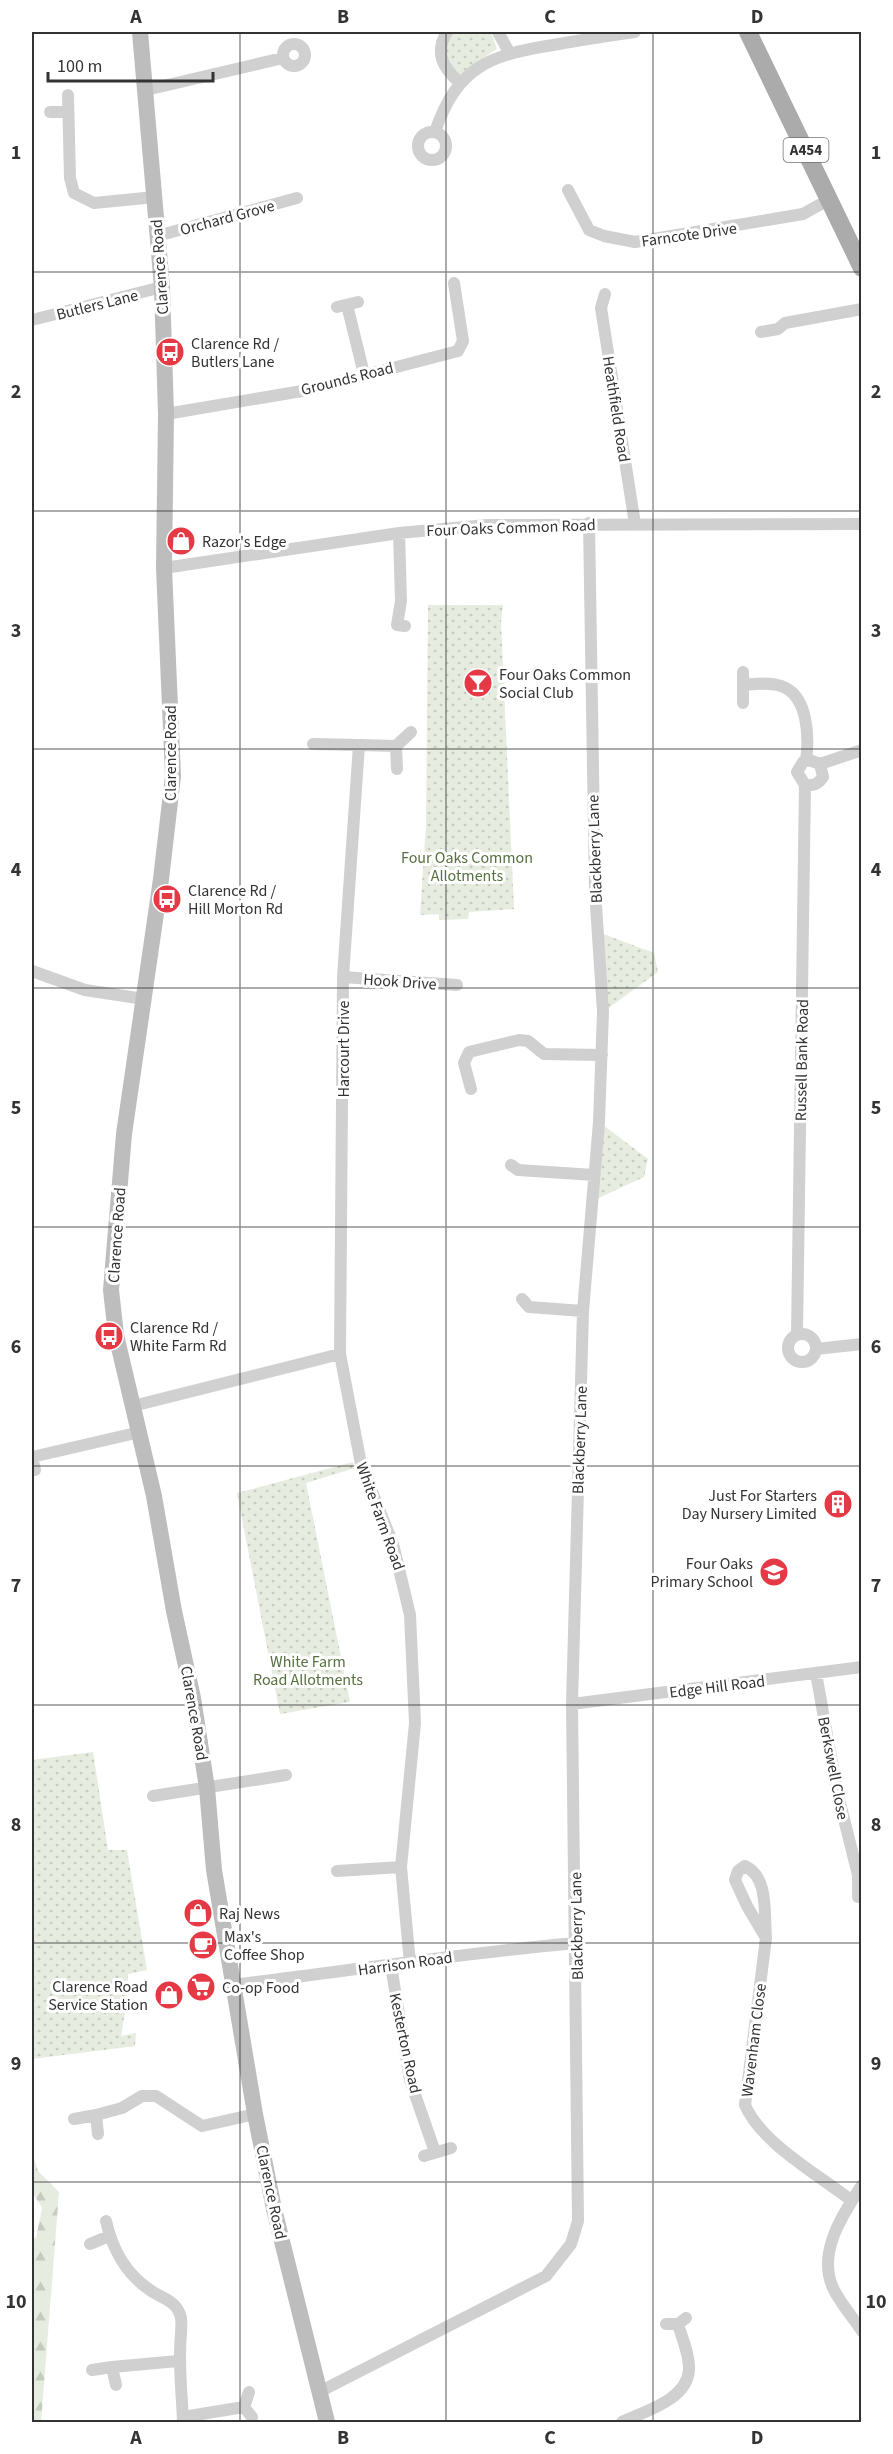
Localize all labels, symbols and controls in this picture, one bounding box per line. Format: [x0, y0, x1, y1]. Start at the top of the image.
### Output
text: A [129, 3, 142, 31]
text: B [337, 3, 349, 31]
text: C [544, 3, 556, 31]
text: D [751, 3, 763, 31]
scale bar [48, 45, 213, 83]
text: 100 m [57, 54, 102, 79]
road number: A454 [784, 138, 828, 162]
text: 1 [11, 139, 21, 167]
text: 1 [871, 139, 881, 167]
street label: Orchard Grove [178, 195, 277, 241]
street label: Farncote Drive [640, 217, 738, 253]
street label: Clarence Road [146, 218, 174, 315]
street label: Butlers Lane [54, 284, 140, 326]
place label: Clarence Rd / Butlers Lane [191, 333, 279, 373]
bus stop icon: Clarence Rd / Butlers Lane [154, 336, 186, 368]
street label: Heathfield Road [597, 355, 635, 464]
street label: Grounds Road [299, 357, 396, 401]
text: 2 [11, 378, 21, 406]
text: 2 [871, 378, 881, 406]
street label: Four Oaks Common Road [426, 514, 596, 542]
shop icon: Razor's Edge [165, 525, 197, 557]
place label: Razor's Edge [202, 531, 287, 553]
text: 3 [11, 617, 21, 645]
text: 3 [871, 617, 881, 645]
place label: Four Oaks Common Social Club [499, 664, 631, 704]
bar icon: Four Oaks Common Social Club [462, 667, 494, 699]
street label: Clarence Road [160, 705, 182, 801]
street label: Blackberry Lane [582, 794, 608, 903]
park label: Four Oaks Common Allotments [401, 847, 533, 887]
text: 4 [11, 856, 22, 884]
text: 4 [871, 856, 882, 884]
place label: Clarence Rd / Hill Morton Rd [188, 880, 283, 920]
bus stop icon: Clarence Rd / Hill Morton Rd [151, 883, 183, 915]
street label: Hook Drive [362, 968, 437, 996]
street label: Russell Bank Road [790, 999, 814, 1121]
street label: Harcourt Drive [333, 1000, 355, 1098]
text: 5 [11, 1094, 21, 1122]
text: 5 [871, 1094, 881, 1122]
street label: Clarence Road [103, 1187, 131, 1284]
place label: Clarence Rd / White Farm Rd [130, 1317, 227, 1357]
bus stop icon: Clarence Rd / White Farm Rd [93, 1320, 125, 1352]
text: 6 [11, 1333, 21, 1361]
text: 6 [871, 1333, 881, 1361]
street label: Blackberry Lane [567, 1385, 593, 1495]
street label: White Farm Road [350, 1459, 410, 1573]
place label: Just For Starters Day Nursery Limited [682, 1485, 817, 1525]
building icon: Just For Starters Day Nursery Limited [822, 1488, 854, 1520]
place label: Four Oaks Primary School [651, 1553, 753, 1593]
school or university icon: Four Oaks Primary School [758, 1556, 790, 1588]
text: 7 [11, 1572, 21, 1600]
text: 7 [871, 1572, 881, 1600]
park label: White Farm Road Allotments [253, 1651, 363, 1691]
street label: Clarence Road [175, 1664, 213, 1762]
street label: Edge Hill Road [668, 1670, 766, 1704]
street label: Berkswell Close [812, 1715, 854, 1822]
text: 8 [11, 1811, 21, 1839]
text: 8 [871, 1811, 881, 1839]
street label: Blackberry Lane [565, 1872, 589, 1980]
shop icon: Raj News [182, 1897, 214, 1929]
place label: Raj News [219, 1903, 280, 1925]
place label: Max's Coffee Shop [224, 1926, 305, 1966]
cafe icon: Max's Coffee Shop [187, 1929, 219, 1961]
street label: Harrison Road [356, 1946, 454, 1982]
supermarket icon: Co-op Food [185, 1971, 217, 2003]
place label: Clarence Road Service Station [48, 1976, 148, 2016]
place label: Co-op Food [222, 1977, 300, 1999]
shop icon: Clarence Road Service Station [153, 1979, 185, 2011]
street label: Wavenham Close [736, 1982, 772, 2098]
street label: Kesterton Road [384, 1991, 426, 2096]
text: 9 [11, 2050, 21, 2078]
text: 9 [871, 2050, 881, 2078]
street label: Clarence Road [250, 2143, 292, 2241]
text: 10 [5, 2288, 27, 2316]
text: 10 [865, 2288, 887, 2316]
text: A [129, 2424, 142, 2452]
text: B [337, 2424, 349, 2452]
text: C [544, 2424, 556, 2452]
text: D [751, 2424, 763, 2452]

